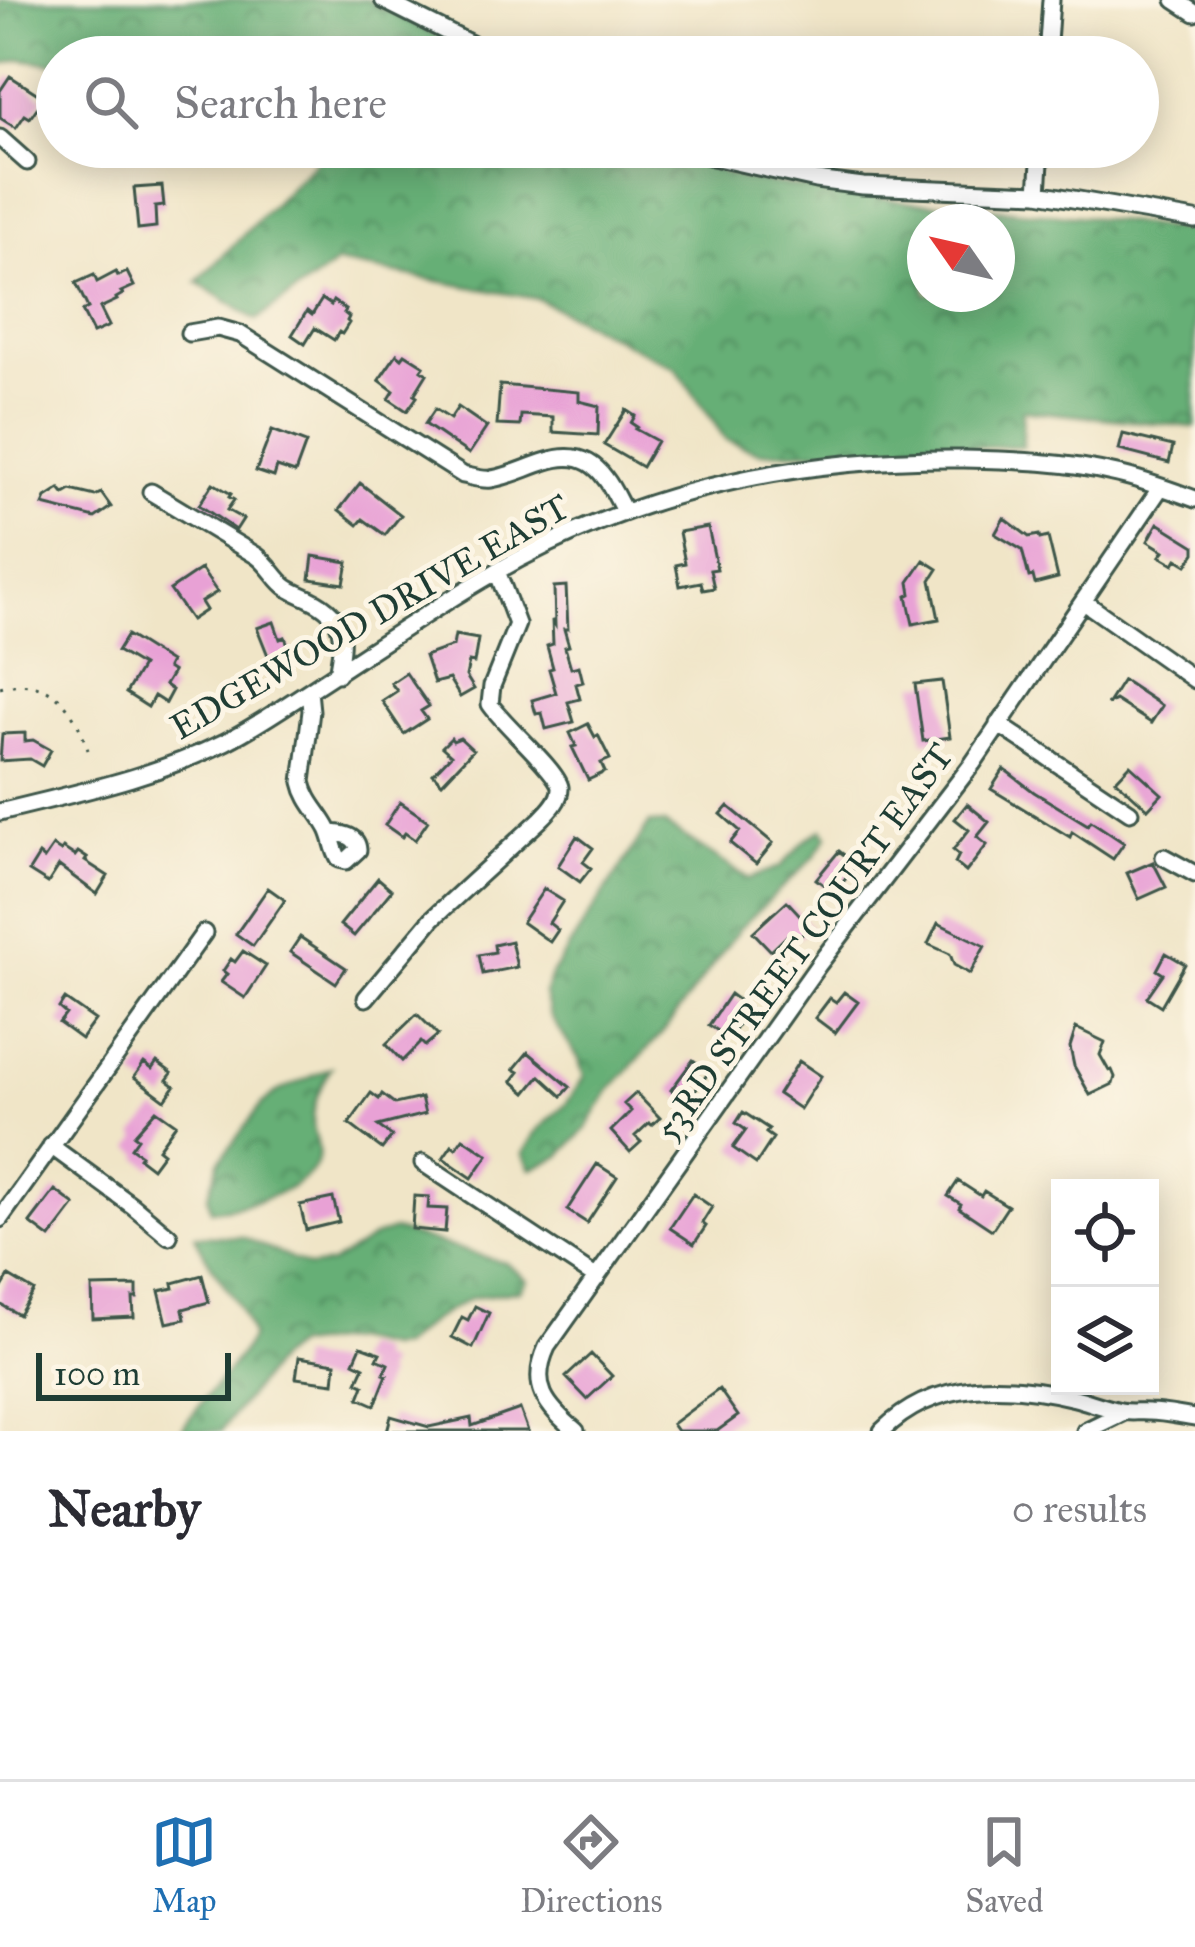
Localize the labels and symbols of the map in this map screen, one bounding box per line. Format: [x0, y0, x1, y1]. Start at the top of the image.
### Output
north arrow [907, 204, 1015, 312]
street label: EDGEWOOD DRIVE EAST [163, 485, 577, 749]
street label: 53RD STREET COURT EAST [645, 735, 963, 1149]
scale bar [36, 1347, 231, 1400]

